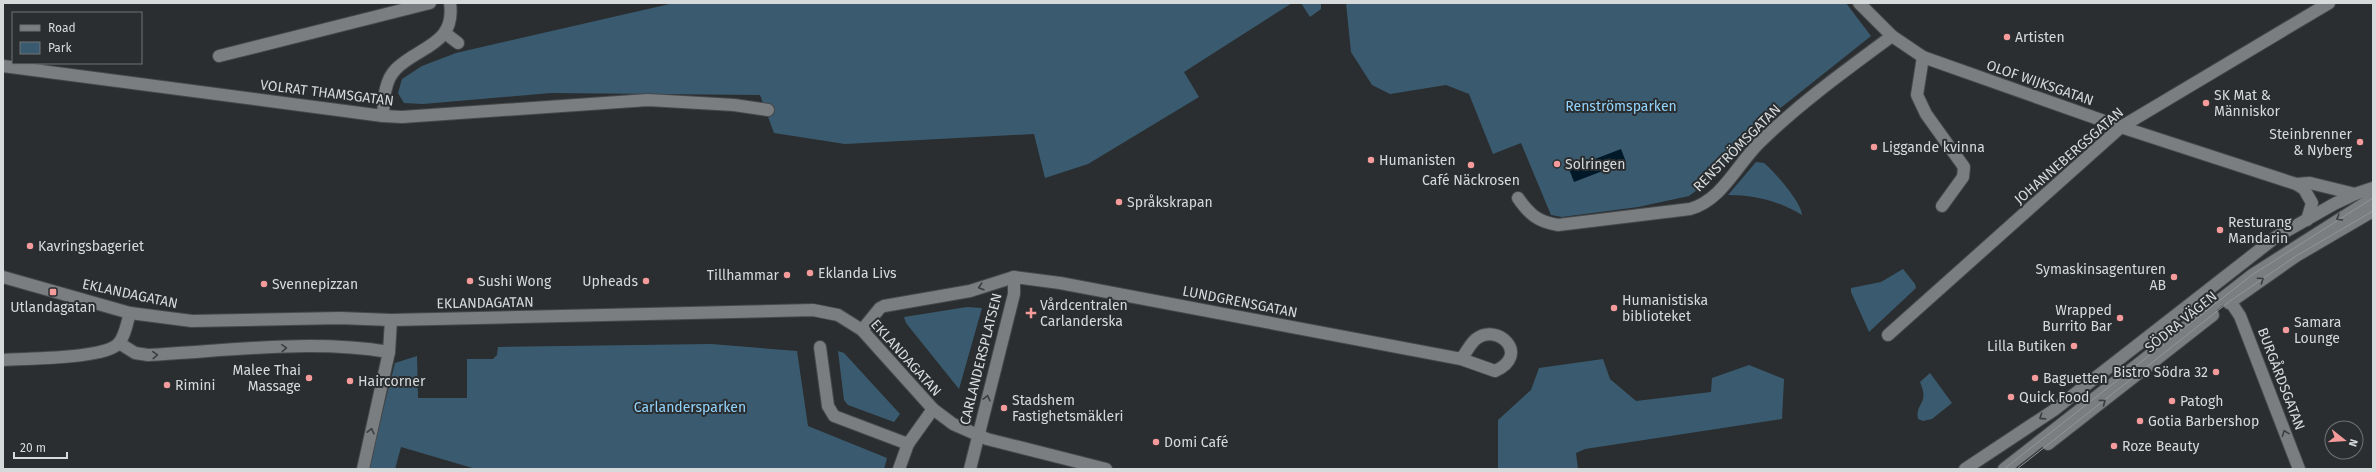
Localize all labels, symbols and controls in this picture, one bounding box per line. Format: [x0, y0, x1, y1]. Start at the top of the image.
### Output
legend [12, 12, 142, 64]
text: Road [48, 21, 76, 35]
place label: Artisten [2015, 29, 2065, 46]
marker: Artisten [2002, 32, 2012, 42]
text: Park [48, 41, 72, 55]
street label: OLOF WIJKSGATAN [1984, 57, 2096, 109]
street label: VOLRAT THAMSGATAN [259, 76, 395, 110]
place label: SK Mat & Människor [2214, 87, 2281, 120]
park label: Renströmsparken [1565, 98, 1677, 115]
marker: SK Mat & Människor [2201, 98, 2211, 108]
street label: RENSTRÖMSGATAN [1689, 100, 1784, 195]
street label: JOHANNEBERGSGATAN [2011, 104, 2127, 208]
place label: Steinbrenner & Nyberg [2269, 126, 2353, 159]
marker: Steinbrenner & Nyberg [2355, 137, 2365, 147]
place label: Liggande kvinna [1882, 139, 1985, 156]
marker: Liggande kvinna [1869, 142, 1879, 152]
place label: Humanisten [1379, 152, 1456, 169]
marker: Humanisten [1366, 155, 1376, 165]
place label: Solringen [1565, 156, 1625, 173]
marker: Solringen [1552, 159, 1562, 169]
marker: Café Näckrosen [1466, 160, 1476, 170]
place label: Café Näckrosen [1422, 172, 1520, 189]
place label: Språkskrapan [1127, 194, 1213, 211]
marker: Språkskrapan [1114, 197, 1124, 207]
one-way arrow [2336, 213, 2343, 221]
place label: Resturang Mandarin [2228, 214, 2292, 247]
marker: Resturang Mandarin [2215, 225, 2225, 235]
place label: Kavringsbageriet [38, 238, 145, 255]
marker: Kavringsbageriet [25, 241, 35, 251]
place label: Symaskinsagenturen AB [2036, 261, 2166, 294]
place label: Eklanda Livs [818, 265, 897, 282]
place label: Tillhammar [707, 267, 780, 284]
marker: Eklanda Livs [805, 268, 815, 278]
marker: Tillhammar [782, 270, 792, 280]
marker: Symaskinsagenturen AB [2169, 272, 2179, 282]
place label: Sushi Wong [478, 273, 552, 290]
place label: Upheads [582, 273, 638, 290]
street label: EKLANDAGATAN [81, 276, 179, 312]
place label: Svennepizzan [272, 276, 358, 293]
marker: Sushi Wong [465, 276, 475, 286]
marker: Upheads [641, 276, 651, 286]
one-way arrow [2257, 278, 2264, 285]
marker: Svennepizzan [259, 279, 269, 289]
one-way arrow [978, 282, 985, 291]
street label: LUNDGRENSGATAN [1181, 283, 1299, 321]
marker: Utlandagatan [48, 287, 58, 297]
street label: SÖDRA VÄGEN [2141, 287, 2221, 356]
street label: CARLANDERSPLATSEN [956, 291, 1006, 427]
place label: Humanistiska biblioteket [1622, 292, 1708, 325]
street label: EKLANDAGATAN [436, 294, 534, 312]
place label: Vårdcentralen Carlanderska [1040, 297, 1128, 330]
place label: Utlandagatan [10, 299, 96, 316]
place label: Wrapped Burrito Bar [2042, 302, 2113, 335]
marker: Humanistiska biblioteket [1609, 303, 1619, 313]
marker: Vårdcentralen Carlanderska [1025, 307, 1037, 319]
marker: Wrapped Burrito Bar [2115, 313, 2125, 323]
place label: Samara Lounge [2294, 314, 2341, 347]
street label: EKLANDAGATAN [867, 316, 945, 400]
street label: BURGÅRDSGATAN [2254, 325, 2309, 433]
marker: Samara Lounge [2281, 325, 2291, 335]
place label: Lilla Butiken [1987, 338, 2066, 355]
marker: Lilla Butiken [2069, 341, 2079, 351]
one-way arrow [281, 343, 287, 352]
one-way arrow [152, 350, 158, 359]
place label: Malee Thai Massage [233, 362, 301, 395]
place label: Bistro Södra 32 [2113, 364, 2208, 381]
marker: Bistro Södra 32 [2211, 367, 2221, 377]
place label: Baguetten [2043, 370, 2108, 387]
marker: Malee Thai Massage [304, 373, 314, 383]
place label: Haircorner [358, 373, 426, 390]
marker: Baguetten [2030, 373, 2040, 383]
marker: Haircorner [345, 376, 355, 386]
place label: Rimini [175, 377, 216, 394]
marker: Rimini [162, 380, 172, 390]
place label: Quick Food [2019, 389, 2089, 406]
place label: Stadshem Fastighetsmäkleri [1012, 392, 1124, 425]
marker: Quick Food [2006, 392, 2016, 402]
place label: Patogh [2180, 393, 2223, 410]
one-way arrow [982, 395, 991, 402]
marker: Patogh [2167, 396, 2177, 406]
park label: Carlandersparken [634, 399, 746, 416]
one-way arrow [2099, 400, 2106, 407]
marker: Stadshem Fastighetsmäkleri [999, 403, 1009, 413]
one-way arrow [2040, 412, 2047, 419]
place label: Gotia Barbershop [2148, 413, 2259, 430]
marker: Gotia Barbershop [2135, 416, 2145, 426]
north arrow [2324, 420, 2364, 460]
one-way arrow [367, 428, 375, 434]
one-way arrow [2282, 429, 2290, 436]
scale bar [14, 434, 67, 460]
place label: Domi Café [1164, 434, 1228, 451]
marker: Domi Café [1151, 437, 1161, 447]
text: N [2346, 437, 2360, 448]
place label: Roze Beauty [2122, 438, 2199, 455]
text: 20 m [20, 441, 46, 455]
marker: Roze Beauty [2109, 441, 2119, 451]

